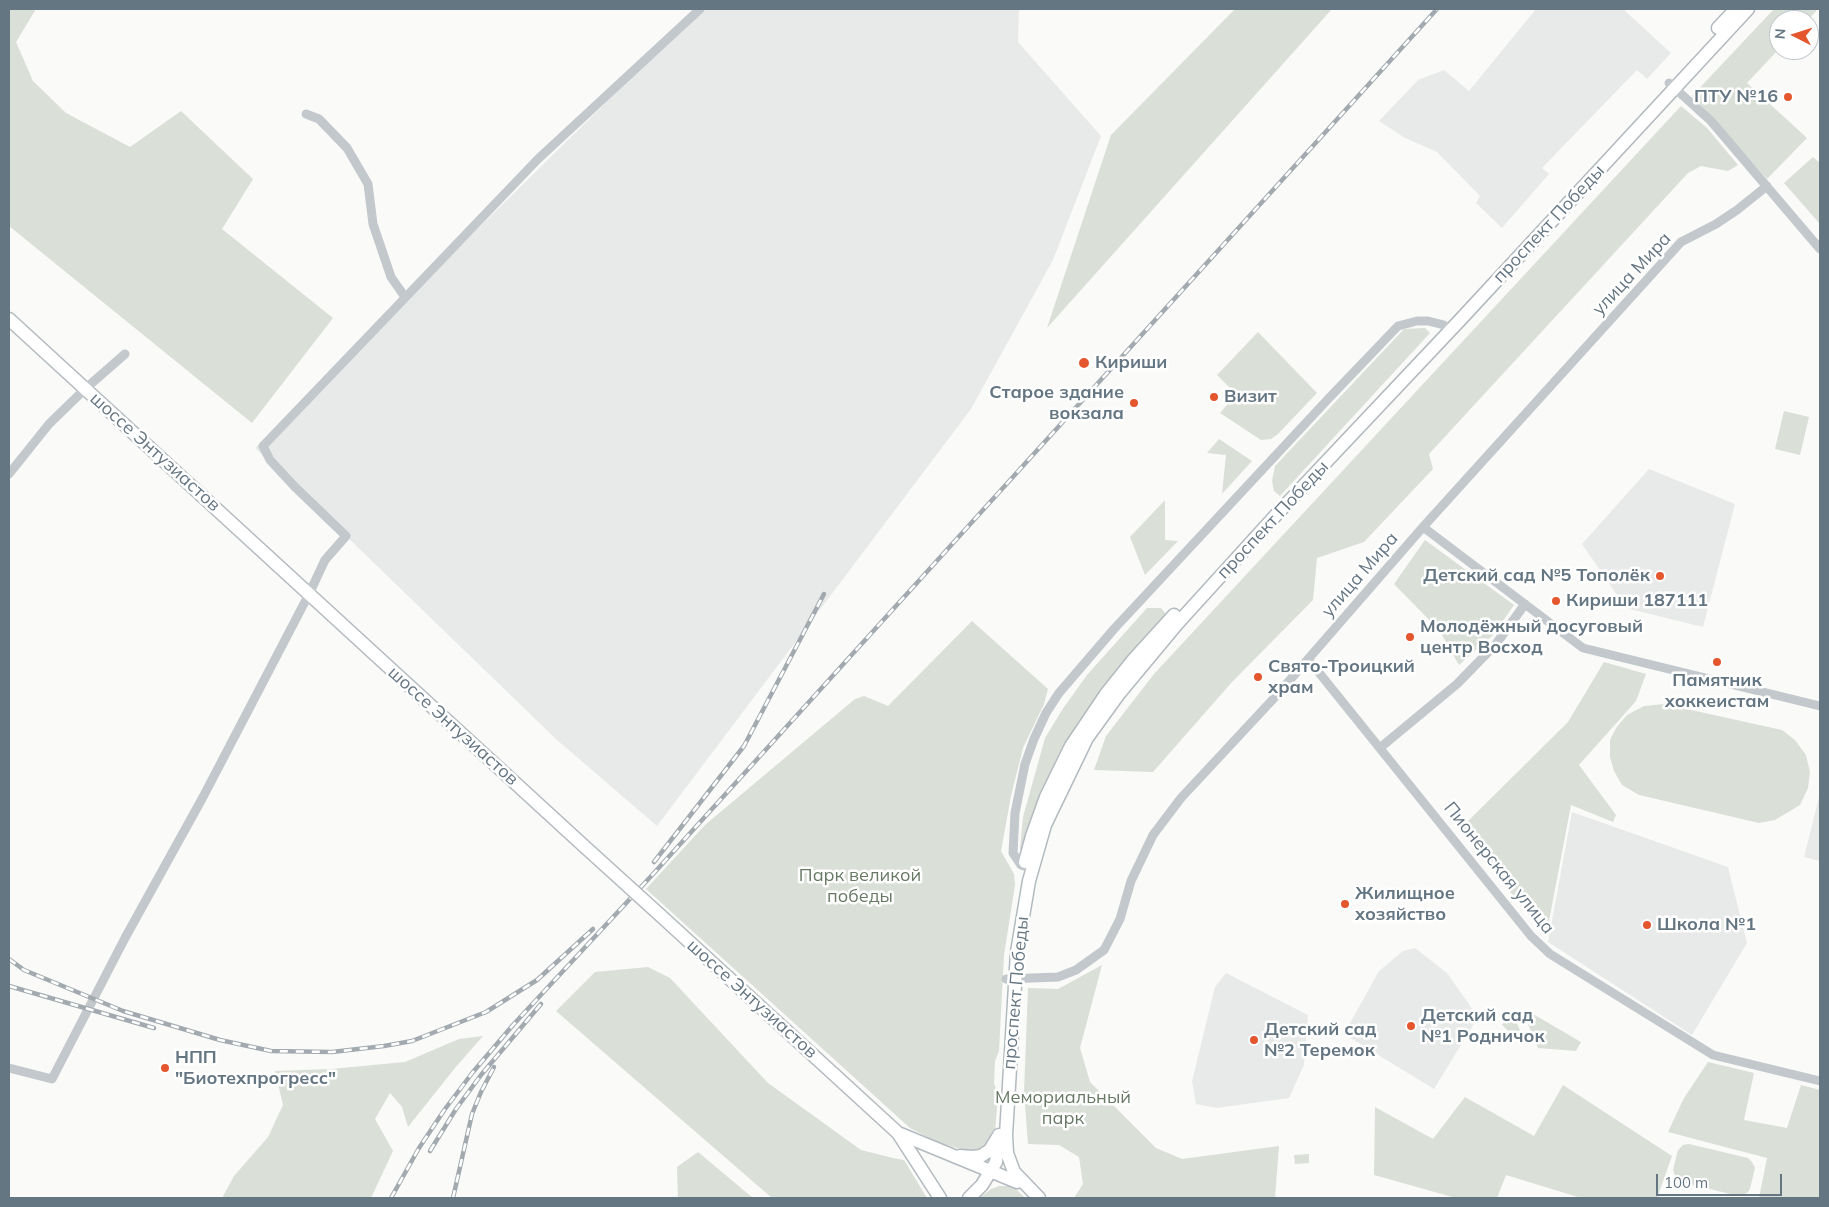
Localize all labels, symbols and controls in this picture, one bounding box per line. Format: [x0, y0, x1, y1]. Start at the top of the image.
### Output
north arrow [1769, 10, 1819, 60]
text: N [1771, 28, 1789, 40]
place label: ПТУ №16 [1694, 86, 1778, 108]
marker: ПТУ №16 [1782, 91, 1794, 103]
street label: проспект Победы [1489, 161, 1609, 287]
street label: улица Мира [1588, 228, 1676, 320]
place label: Кириши [1095, 352, 1167, 374]
marker: Кириши [1077, 356, 1091, 370]
place label: Старое здание вокзала [989, 382, 1124, 424]
place label: Визит [1224, 386, 1277, 408]
street label: шоссе Энтузиастов [85, 388, 225, 516]
marker: Визит [1208, 391, 1220, 403]
marker: Старое здание вокзала [1128, 397, 1140, 409]
street label: проспект Победы [1213, 457, 1333, 583]
street label: улица Мира [1317, 528, 1403, 622]
place label: Детский сад №5 Тополёк [1423, 565, 1650, 587]
marker: Детский сад №5 Тополёк [1654, 570, 1666, 582]
place label: Кириши 187111 [1566, 590, 1708, 612]
marker: Кириши 187111 [1550, 595, 1562, 607]
place label: Молодёжный досуговый центр Восход [1420, 616, 1643, 659]
marker: Молодёжный досуговый центр Восход [1404, 631, 1416, 643]
place label: Свято-Троицкий храм [1268, 656, 1415, 699]
marker: Памятник хоккеистам [1711, 656, 1723, 668]
street label: шоссе Энтузиастов [383, 662, 523, 790]
place label: Памятник хоккеистам [1665, 670, 1769, 712]
marker: Свято-Троицкий храм [1252, 671, 1264, 683]
street label: Пионерская улица [1439, 798, 1559, 938]
park label: Парк великой победы [799, 865, 921, 908]
place label: Жилищное хозяйство [1355, 883, 1455, 926]
marker: Жилищное хозяйство [1339, 898, 1351, 910]
place label: Школа №1 [1657, 914, 1756, 936]
street label: проспект Победы [999, 916, 1033, 1070]
marker: Школа №1 [1641, 919, 1653, 931]
street label: шоссе Энтузиастов [682, 935, 822, 1063]
place label: Детский сад №1 Родничок [1421, 1005, 1545, 1048]
place label: Детский сад №2 Теремок [1264, 1019, 1376, 1062]
marker: Детский сад №1 Родничок [1405, 1020, 1417, 1032]
marker: Детский сад №2 Теремок [1248, 1034, 1260, 1046]
place label: НПП "Биотехпрогресс" [175, 1047, 336, 1090]
marker: НПП "Биотехпрогресс" [159, 1062, 171, 1074]
park label: Мемориальный парк [995, 1087, 1131, 1130]
scale bar [1659, 1164, 1785, 1196]
text: 100 m [1664, 1173, 1708, 1192]

